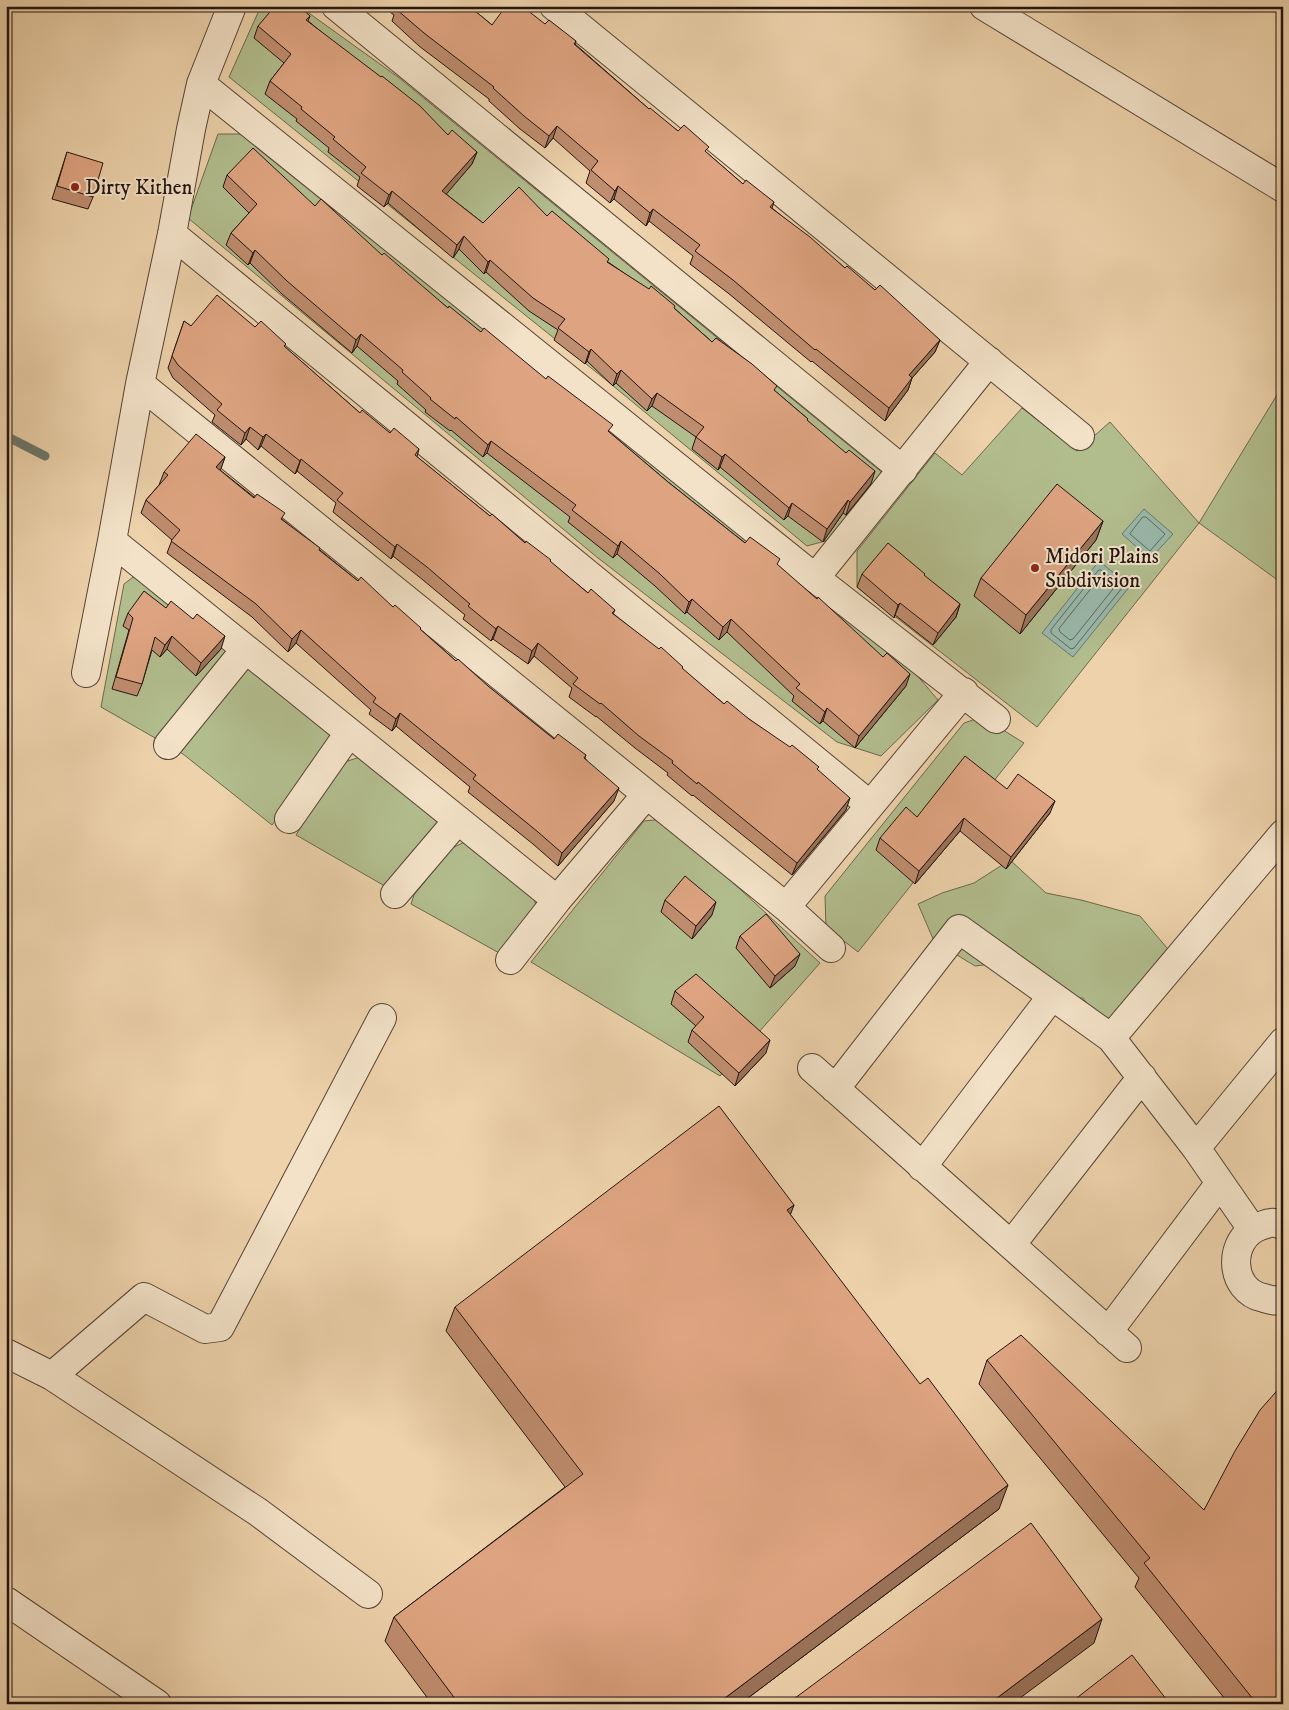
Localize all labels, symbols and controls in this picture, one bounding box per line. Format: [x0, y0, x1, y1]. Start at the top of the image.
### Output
place label: Dirty Kithen [85, 175, 193, 201]
marker: Dirty Kithen [69, 181, 81, 193]
place label: Midori Plains Subdivision [1045, 544, 1159, 594]
marker: Midori Plains Subdivision [1029, 562, 1041, 574]

